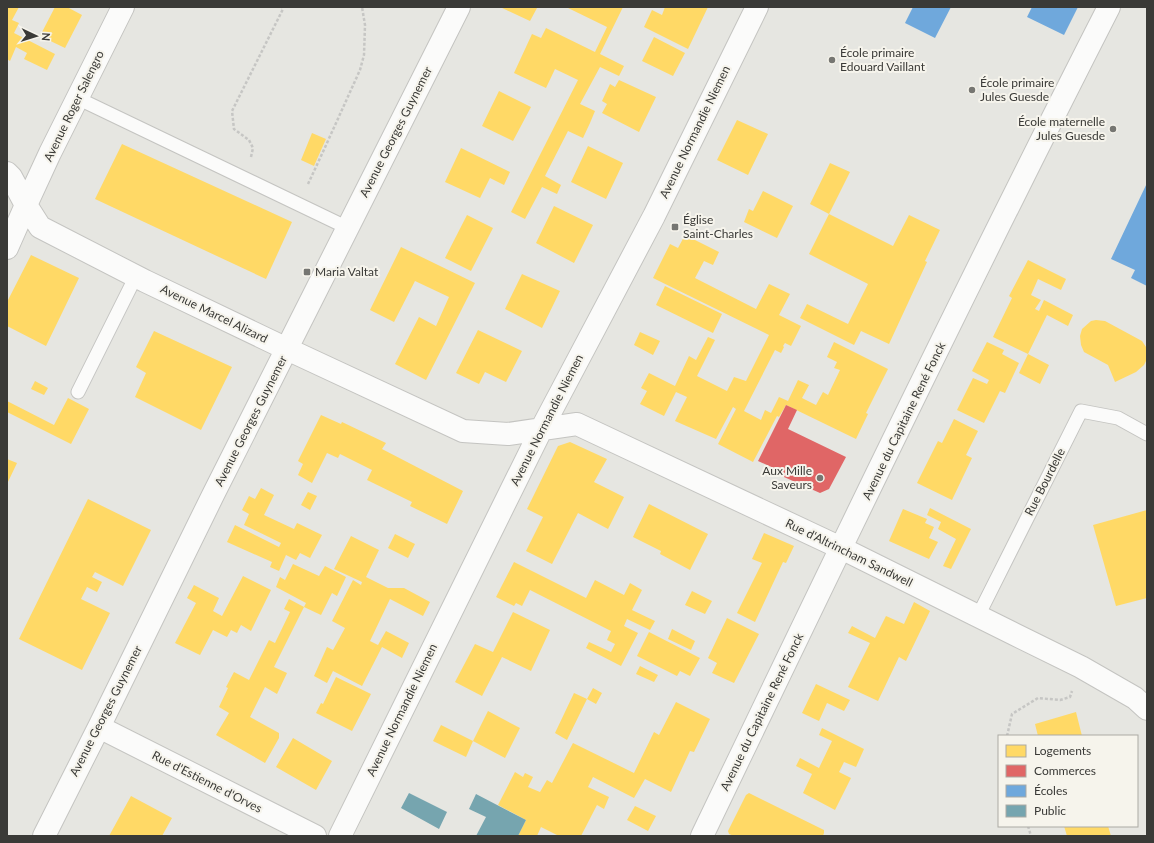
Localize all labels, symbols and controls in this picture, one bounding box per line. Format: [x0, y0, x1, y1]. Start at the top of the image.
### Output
north arrow [16, 16, 56, 56]
text: N [40, 32, 53, 41]
place label: École primaire Edouard Vaillant [840, 45, 926, 74]
street label: Avenue Roger Salengro [40, 48, 107, 164]
marker: École primaire Edouard Vaillant [827, 55, 837, 65]
street label: Avenue Georges Guynemer [356, 63, 435, 200]
street label: Avenue Normandie Niemen [656, 63, 733, 201]
place label: École primaire Jules Guesde [980, 75, 1054, 104]
marker: École primaire Jules Guesde [967, 85, 977, 95]
place label: École maternelle Jules Guesde [1018, 114, 1105, 143]
marker: École maternelle Jules Guesde [1108, 124, 1118, 134]
place label: Église Saint-Charles [683, 212, 753, 241]
marker: Église Saint-Charles [670, 222, 680, 232]
place label: Maria Valtat [315, 264, 379, 279]
marker: Maria Valtat [302, 267, 312, 277]
street label: Avenue Marcel Alizard [158, 281, 270, 346]
street label: Avenue du Capitaine René Fonck [859, 339, 949, 502]
street label: Avenue Normandie Niemen [507, 351, 586, 488]
street label: Avenue Georges Guynemer [211, 352, 290, 489]
street label: Rue Bourdelle [1021, 446, 1068, 518]
place label: Aux Mille Saveurs [762, 463, 812, 492]
marker: Aux Mille Saveurs [815, 473, 825, 483]
street label: Rue d'Altrincham Sandwell [783, 515, 915, 590]
street label: Avenue du Capitaine René Fonck [717, 630, 807, 793]
street label: Avenue Normandie Niemen [363, 641, 440, 779]
street label: Avenue Georges Guynemer [66, 642, 145, 779]
legend [998, 735, 1138, 827]
text: Logements [1034, 743, 1091, 758]
street label: Rue d'Estienne d'Orves [150, 747, 265, 816]
text: Commerces [1034, 763, 1096, 778]
text: Écoles [1034, 783, 1067, 798]
text: Public [1034, 803, 1066, 818]

